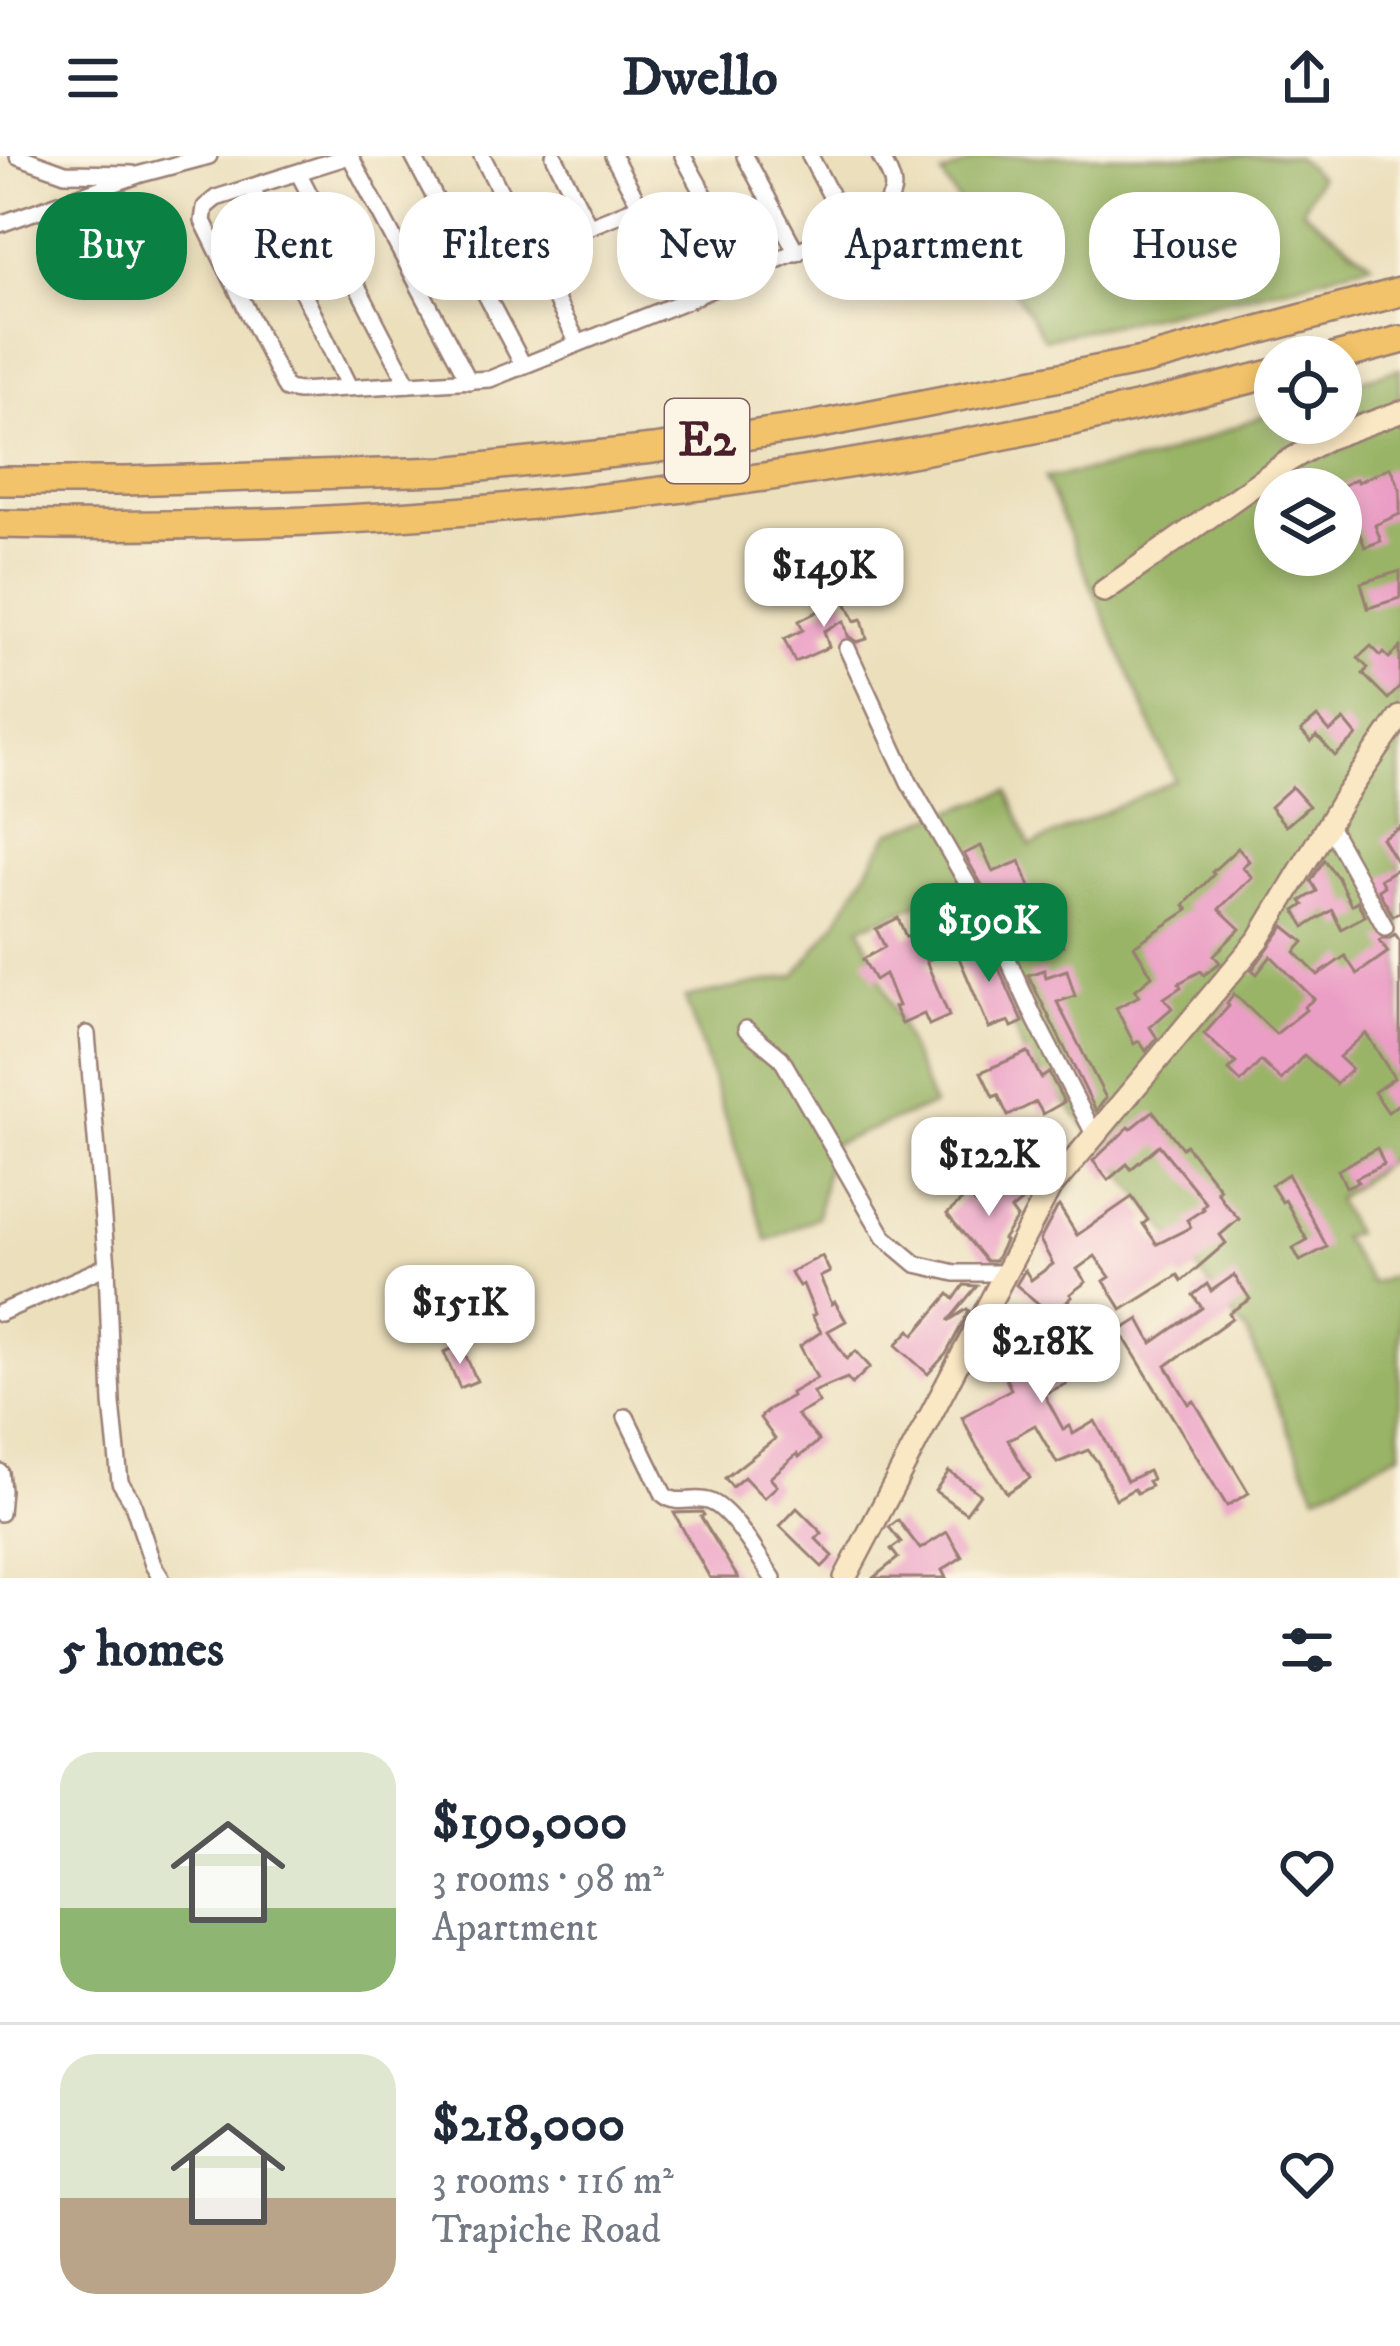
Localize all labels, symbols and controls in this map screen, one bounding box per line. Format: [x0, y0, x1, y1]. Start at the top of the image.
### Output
icon: menu [60, 45, 126, 111]
text: Dwello [622, 45, 778, 112]
icon: share [1274, 45, 1340, 111]
chip: Buy [36, 192, 187, 300]
chip: Rent [211, 192, 375, 300]
chip: Filters [399, 192, 593, 300]
chip: New [617, 192, 778, 300]
chip: Apartment [802, 192, 1065, 300]
chip: House [1089, 192, 1280, 300]
map controls [1254, 336, 1362, 576]
button: locate [1254, 336, 1362, 444]
road number: E2 [665, 399, 749, 483]
button: layers [1254, 468, 1362, 576]
pin: $149K [740, 528, 908, 630]
text: $149K [772, 542, 876, 591]
pin: $190K [905, 883, 1073, 985]
text: $190K [937, 897, 1041, 946]
pin: $122K [905, 1117, 1073, 1219]
text: $122K [938, 1131, 1040, 1180]
pin: $151K [376, 1265, 544, 1367]
text: $151K [412, 1279, 508, 1328]
pin: $218K [958, 1304, 1126, 1406]
text: $218K [991, 1318, 1093, 1367]
icon: filters [1274, 1617, 1340, 1683]
text: 5 homes [60, 1618, 224, 1682]
text: $190,000 [432, 1791, 627, 1855]
icon: home [156, 1800, 300, 1944]
icon: heart [1274, 1839, 1340, 1905]
text: 3 rooms · 98 m² [432, 1855, 664, 1904]
text: Apartment [432, 1904, 598, 1953]
text: $218,000 [432, 2093, 625, 2157]
icon: home [156, 2102, 300, 2246]
icon: heart [1274, 2141, 1340, 2207]
text: 3 rooms · 116 m² [432, 2157, 674, 2206]
text: Trapiche Road [432, 2206, 661, 2255]

